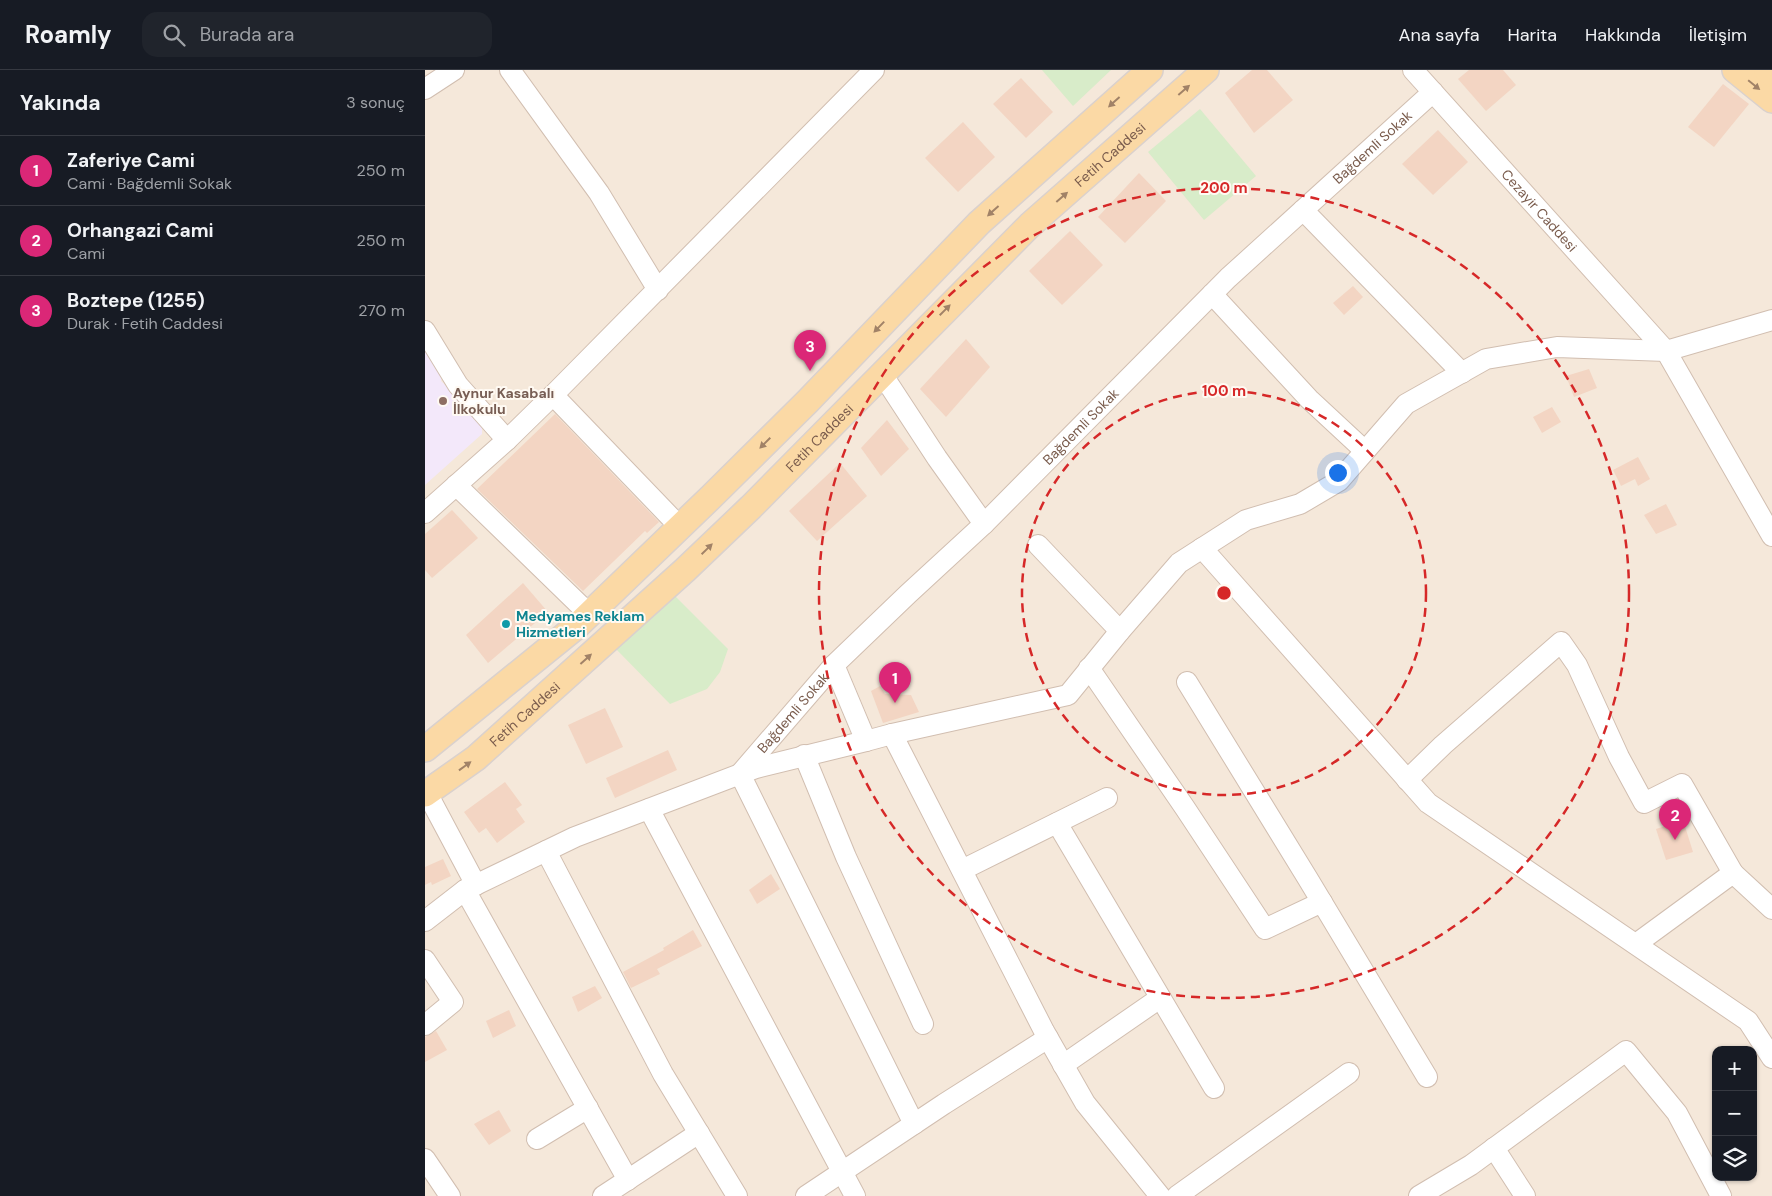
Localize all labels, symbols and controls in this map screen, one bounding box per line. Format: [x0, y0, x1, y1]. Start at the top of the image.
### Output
search box [142, 12, 492, 57]
text: Roamly [25, 19, 112, 50]
icon: search [160, 21, 188, 49]
text: Burada ara [200, 22, 294, 47]
text: Ana sayfa [1399, 23, 1479, 47]
text: Harita [1507, 23, 1557, 47]
text: Hakkında [1585, 23, 1661, 47]
text: İletişim [1689, 23, 1747, 47]
one-way arrow [1747, 79, 1759, 91]
one-way arrow [1177, 84, 1189, 96]
text: Yakında [20, 89, 101, 117]
text: 3 sonuç [346, 92, 405, 113]
one-way arrow [1107, 97, 1120, 108]
street label: Bağdemli Sokak [1329, 106, 1416, 188]
street label: Fetih Caddesi [1071, 119, 1149, 191]
text: Zaferiye Cami [67, 148, 195, 173]
text: 1 [33, 160, 39, 181]
text: 250 m [357, 160, 405, 181]
street label: Cezayir Caddesi [1498, 165, 1581, 256]
text: Cami · Bağdemli Sokak [67, 173, 232, 194]
text: 200 m [1200, 178, 1248, 198]
one-way arrow [1056, 192, 1068, 203]
one-way arrow [986, 205, 999, 216]
text: Orhangazi Cami [67, 218, 214, 243]
text: 2 [31, 230, 41, 251]
text: 250 m [357, 230, 405, 251]
text: Cami [67, 243, 105, 264]
text: Boztepe (1255) [67, 288, 205, 313]
text: 3 [31, 300, 41, 321]
text: 270 m [358, 300, 405, 321]
one-way arrow [939, 304, 951, 316]
text: Durak · Fetih Caddesi [67, 313, 223, 334]
one-way arrow [873, 320, 885, 332]
pin: 3 [794, 330, 826, 371]
text: 100 m [1202, 381, 1246, 401]
place label: Aynur Kasabalı İlkokulu [453, 384, 554, 418]
street label: Bağdemli Sokak [1039, 384, 1123, 469]
marker: Aynur Kasabalı İlkokulu [437, 395, 449, 407]
street label: Fetih Caddesi [782, 400, 857, 476]
one-way arrow [760, 437, 772, 449]
your location [1325, 460, 1351, 486]
one-way arrow [700, 543, 712, 555]
centre of rings [1215, 584, 1233, 602]
place label: Medyames Reklam Hizmetleri [516, 607, 644, 641]
marker: Medyames Reklam Hizmetleri [500, 618, 512, 630]
one-way arrow [580, 653, 593, 664]
pin: 1 [879, 662, 911, 703]
street label: Bağdemli Sokak [753, 668, 833, 757]
street label: Fetih Caddesi [486, 678, 564, 750]
one-way arrow [458, 761, 472, 771]
pin: 2 [1659, 799, 1691, 840]
map controls [1712, 1046, 1757, 1181]
button: + [1712, 1046, 1757, 1091]
button: − [1712, 1091, 1757, 1136]
button: layers [1712, 1136, 1757, 1181]

